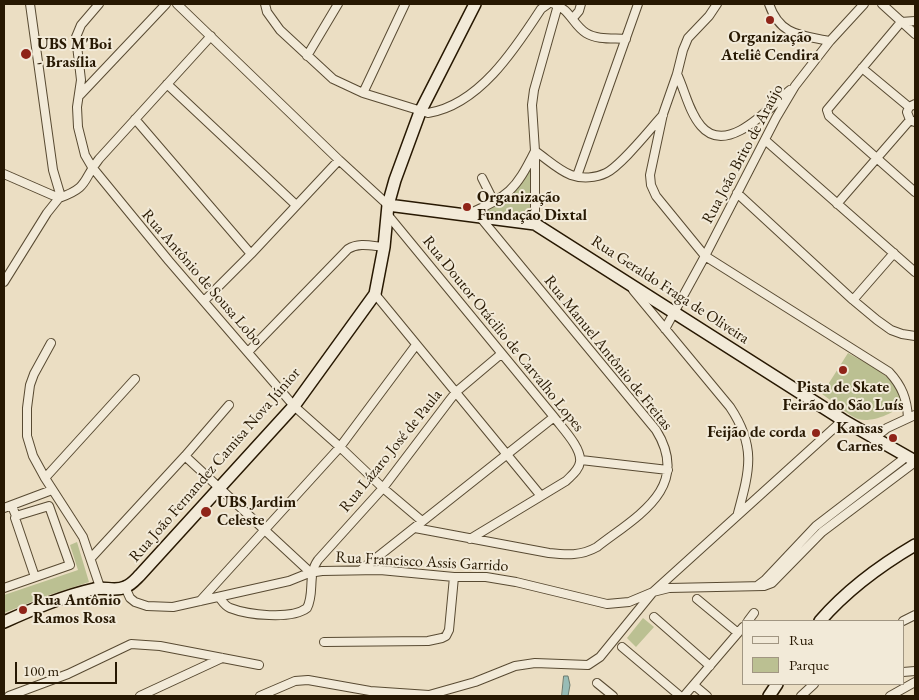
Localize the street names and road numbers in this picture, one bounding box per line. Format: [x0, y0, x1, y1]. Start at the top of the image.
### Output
street label: Rua João Brito de Araújo [698, 81, 788, 227]
street label: Rua Antônio de Sousa Lobo [137, 206, 267, 350]
street label: Rua Doutor Otácilio de Carvalho Lopes [418, 232, 588, 436]
street label: Rua Geraldo Fraga de Oliveira [587, 232, 753, 348]
street label: Rua Manuel Antônio de Freitas [540, 272, 676, 434]
street label: Rua João Fernandez Camisa Nova Júnior [125, 364, 305, 566]
street label: Rua Lázaro José de Paula [336, 386, 446, 516]
street label: Rua Francisco Assis Garrido [335, 548, 509, 576]

